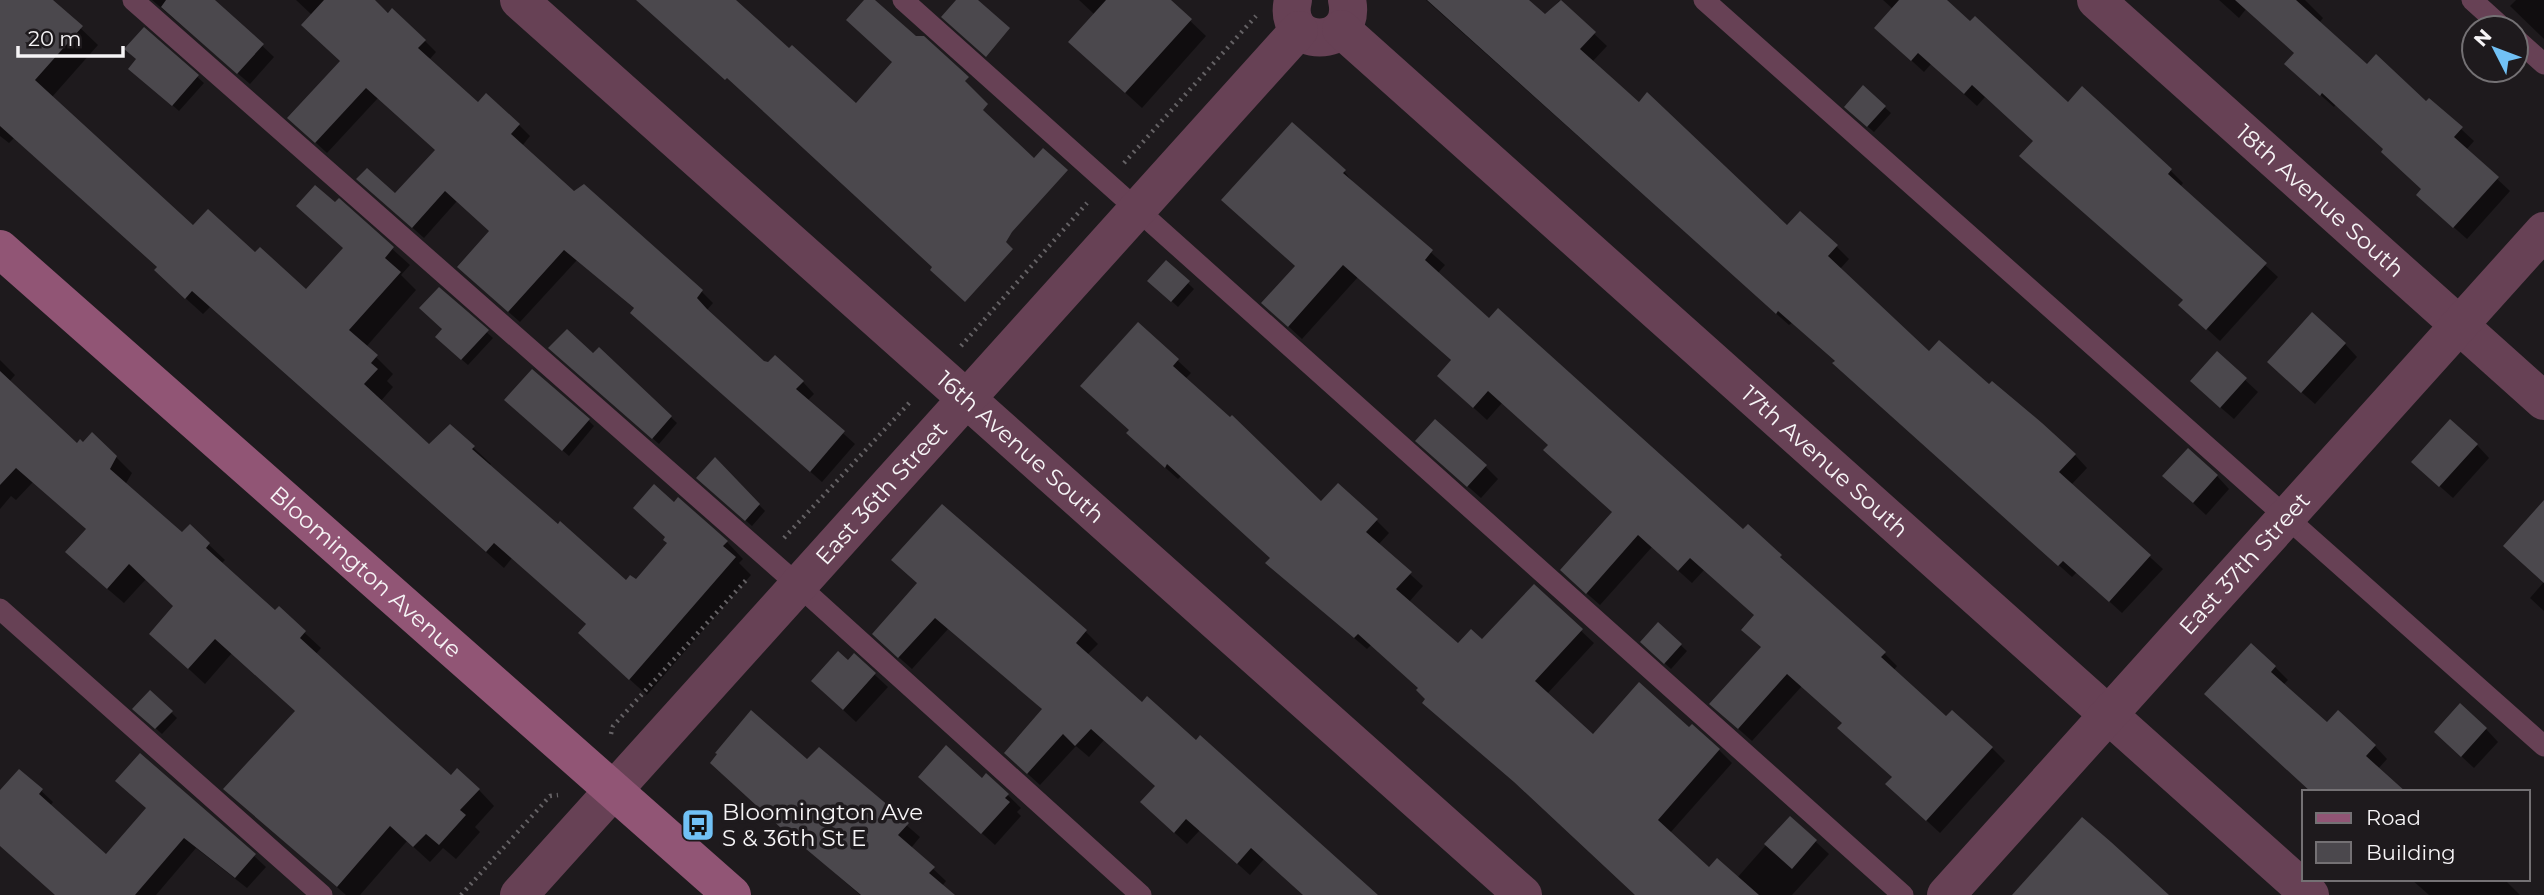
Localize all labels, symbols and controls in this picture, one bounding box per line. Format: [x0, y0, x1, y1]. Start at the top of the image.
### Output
scale bar [18, 14, 122, 58]
north arrow [2460, 14, 2530, 84]
text: N [2469, 25, 2496, 51]
text: 20 m [28, 26, 82, 51]
street label: 18th Avenue South [2231, 118, 2410, 283]
street label: 16th Avenue South [931, 365, 1110, 529]
street label: 17th Avenue South [1736, 380, 1914, 543]
street label: East 36th Street [810, 416, 953, 571]
street label: Bloomington Avenue [264, 480, 467, 664]
street label: East 37th Street [2173, 487, 2316, 641]
legend [2302, 790, 2530, 881]
place label: Bloomington Ave S & 36th St E [722, 798, 923, 852]
text: Road [2366, 805, 2421, 830]
bus stop icon: Bloomington Ave S & 36th St E [679, 806, 717, 844]
text: Building [2366, 840, 2456, 865]

